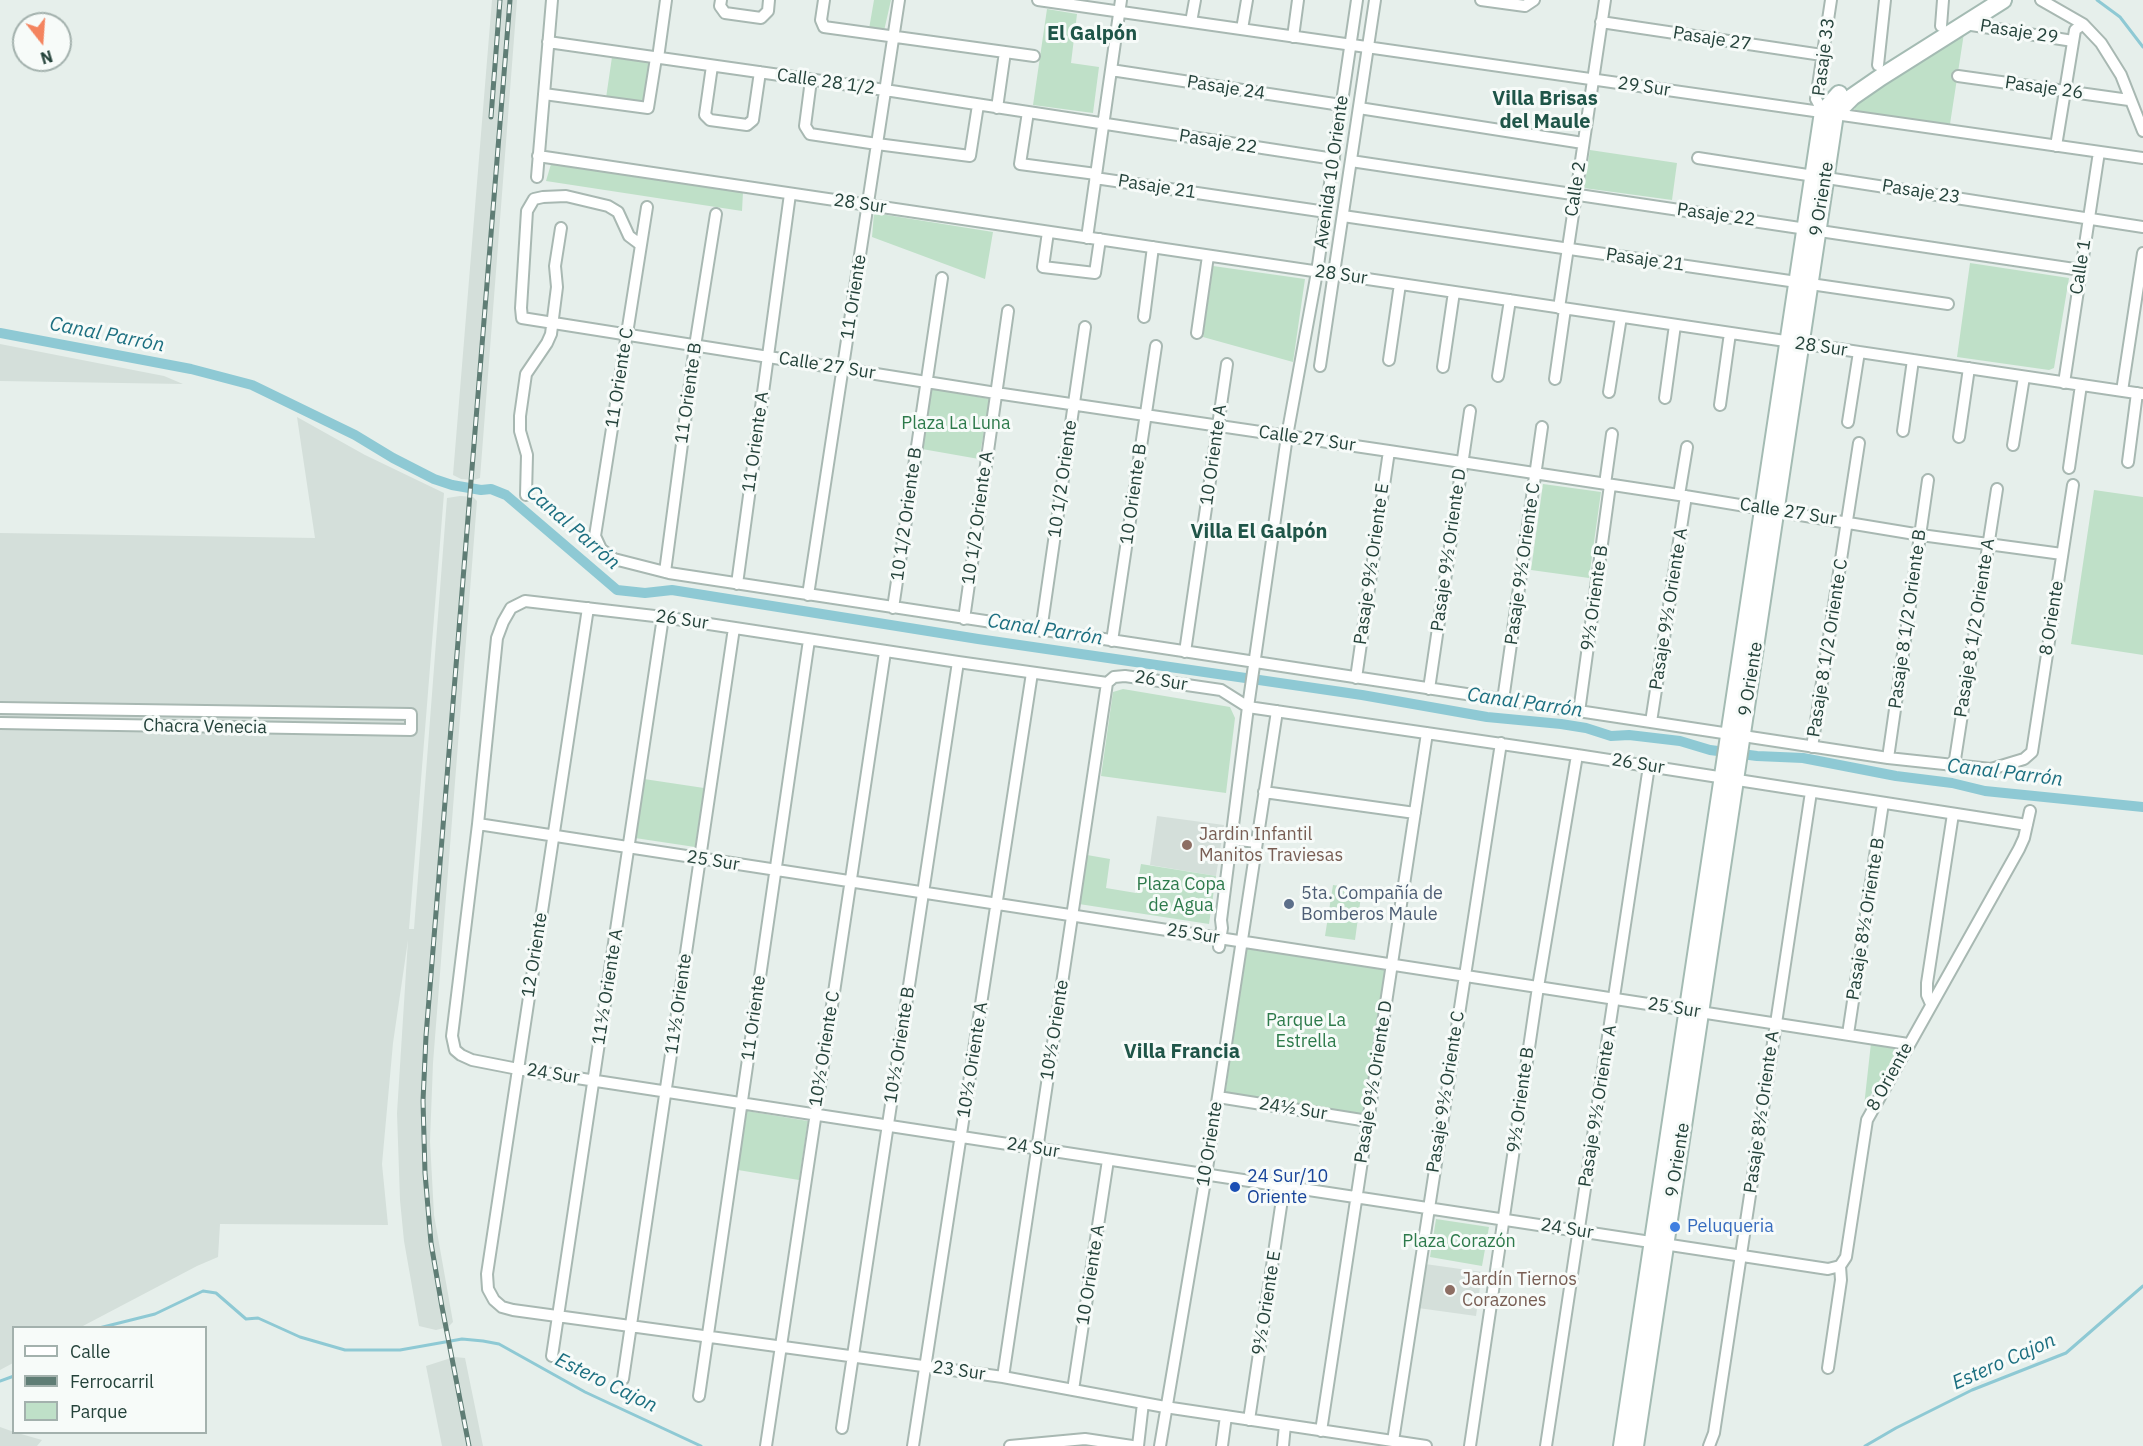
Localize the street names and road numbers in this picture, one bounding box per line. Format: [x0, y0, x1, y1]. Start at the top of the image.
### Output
street label: Pasaje 29 [1978, 15, 2060, 49]
street label: Pasaje 33 [1808, 17, 1840, 97]
street label: Pasaje 27 [1671, 22, 1753, 56]
street label: Calle 28 1/2 [775, 64, 877, 100]
street label: Pasaje 24 [1185, 71, 1267, 105]
street label: Pasaje 26 [2003, 72, 2085, 104]
street label: 29 Sur [1616, 73, 1672, 101]
street label: Avenida 10 Oriente [1311, 94, 1353, 250]
street label: Pasaje 22 [1177, 125, 1259, 159]
street label: Calle 2 [1561, 160, 1591, 218]
street label: 9 Oriente [1805, 160, 1839, 238]
street label: Pasaje 21 [1116, 170, 1198, 204]
street label: Pasaje 23 [1880, 175, 1962, 209]
street label: 28 Sur [832, 190, 888, 218]
street label: Pasaje 22 [1675, 199, 1757, 231]
street label: Calle 1 [2066, 238, 2096, 296]
street label: Pasaje 21 [1604, 244, 1686, 276]
street label: 11 Oriente [837, 253, 871, 341]
street label: 28 Sur [1313, 261, 1369, 289]
street label: 11 Oriente C [601, 326, 639, 430]
street label: 28 Sur [1793, 333, 1849, 361]
street label: 11 Oriente B [671, 341, 707, 445]
street label: Calle 27 Sur [777, 348, 877, 384]
street label: 11 Oriente A [738, 390, 774, 494]
street label: 10 Oriente A [1196, 403, 1232, 507]
street label: 10 1/2 Oriente [1044, 419, 1082, 539]
street label: Calle 27 Sur [1257, 422, 1357, 456]
street label: 10 Oriente B [1116, 442, 1152, 546]
street label: 10 1/2 Oriente B [887, 446, 927, 582]
street label: 10 1/2 Oriente A [958, 450, 998, 586]
street label: Pasaje 9½ Oriente D [1427, 467, 1471, 633]
street label: Pasaje 9½ Oriente C [1501, 481, 1545, 647]
street label: Pasaje 9½ Oriente E [1350, 482, 1394, 646]
street label: Calle 27 Sur [1738, 494, 1838, 530]
street label: Pasaje 9½ Oriente A [1646, 526, 1692, 692]
street label: Pasaje 8 1/2 Oriente B [1885, 528, 1931, 710]
street label: Pasaje 8 1/2 Oriente A [1950, 537, 2000, 719]
street label: 9½ Oriente B [1577, 544, 1613, 652]
street label: Pasaje 8 1/2 Oriente C [1803, 557, 1853, 739]
street label: 8 Oriente [2035, 579, 2069, 657]
street label: 26 Sur [654, 606, 710, 634]
street label: 9 Oriente [1734, 640, 1768, 718]
street label: 26 Sur [1133, 666, 1189, 696]
street label: Chacra Venecia [143, 715, 267, 739]
street label: 26 Sur [1610, 749, 1666, 779]
street label: Pasaje 8½ Oriente B [1842, 836, 1890, 1002]
street label: 25 Sur [685, 846, 741, 876]
street label: 12 Oriente [518, 911, 552, 999]
street label: 25 Sur [1165, 919, 1221, 949]
street label: 11½ Oriente A [588, 927, 628, 1047]
street label: 11½ Oriente [661, 952, 697, 1056]
street label: 11 Oriente [737, 974, 771, 1062]
street label: 10½ Oriente [1036, 978, 1074, 1082]
street label: 10½ Oriente B [880, 985, 920, 1105]
street label: 10½ Oriente C [805, 990, 845, 1108]
street label: 25 Sur [1646, 993, 1702, 1023]
street label: Pasaje 9½ Oriente D [1350, 999, 1398, 1165]
street label: 10½ Oriente A [953, 1000, 993, 1120]
street label: Pasaje 9½ Oriente C [1423, 1010, 1469, 1174]
street label: Pasaje 9½ Oriente A [1575, 1023, 1621, 1189]
street label: Pasaje 8½ Oriente A [1740, 1029, 1784, 1195]
street label: 8 Oriente [1862, 1039, 1918, 1115]
street label: 9½ Oriente B [1503, 1046, 1539, 1154]
street label: 24 Sur [525, 1059, 581, 1089]
street label: 24½ Sur [1257, 1093, 1329, 1125]
street label: 10 Oriente [1193, 1100, 1227, 1188]
street label: 9 Oriente [1661, 1121, 1695, 1199]
street label: 24 Sur [1005, 1133, 1061, 1163]
street label: 24 Sur [1539, 1214, 1595, 1244]
street label: 10 Oriente A [1072, 1223, 1110, 1327]
street label: 9½ Oriente E [1248, 1249, 1286, 1357]
street label: 23 Sur [931, 1357, 987, 1385]

